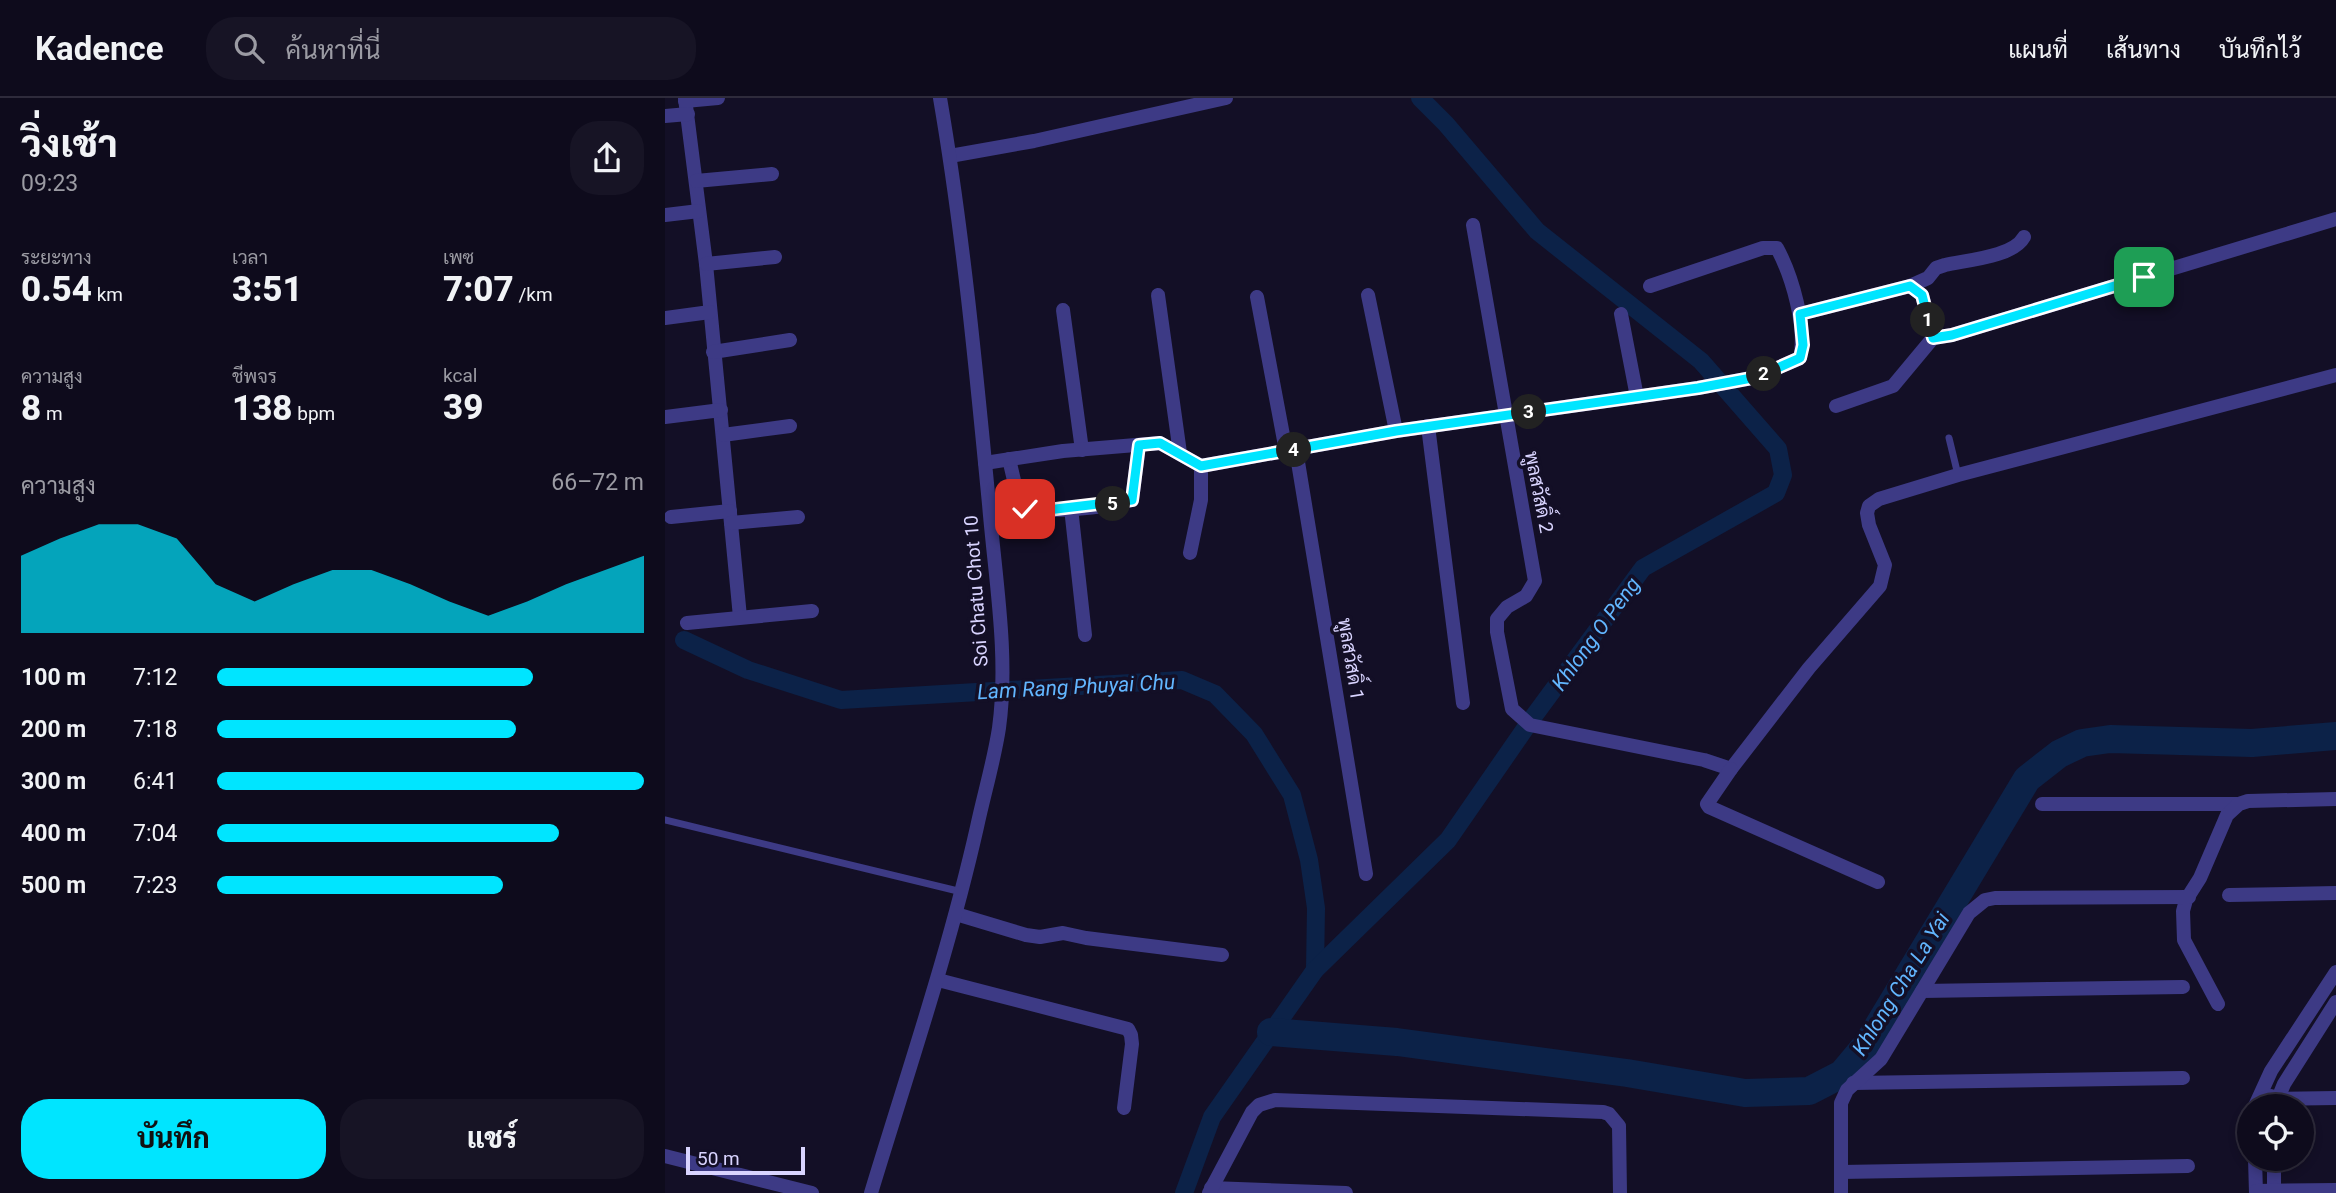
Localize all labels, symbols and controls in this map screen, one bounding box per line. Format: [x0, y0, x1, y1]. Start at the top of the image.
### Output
search box [206, 17, 696, 80]
text: Kadence [35, 29, 164, 68]
icon: search [230, 29, 268, 67]
text: ค้นหาที่นี่ [286, 35, 381, 65]
text: แผนที่ [2008, 36, 2068, 64]
text: เส้นทาง [2106, 36, 2181, 64]
text: บันทึกไว้ [2219, 36, 2301, 64]
button: share [570, 121, 644, 195]
text: วิ่งเช้า [21, 122, 118, 166]
text: 09:23 [21, 170, 78, 197]
text: ระยะทาง [21, 246, 92, 269]
text: เวลา [232, 246, 268, 269]
text: เพซ [443, 246, 474, 269]
pin [2114, 247, 2174, 307]
icon: arrive [2125, 258, 2163, 296]
text: 0.54 [21, 269, 92, 310]
text: 3:51 [232, 269, 303, 310]
text: 7:07 [443, 269, 514, 310]
text: km [92, 283, 123, 306]
text: /km [514, 283, 553, 306]
pin: 1 [1911, 302, 1945, 338]
text: 1 [1922, 308, 1933, 331]
pin: 2 [1747, 356, 1781, 392]
text: 2 [1758, 362, 1769, 385]
text: kcal [443, 364, 477, 387]
text: ความสูง [21, 365, 83, 388]
text: ชีพจร [232, 365, 277, 388]
text: 39 [443, 387, 483, 428]
text: 8 [21, 388, 41, 429]
text: 138 [232, 388, 293, 429]
pin: 3 [1511, 394, 1547, 430]
text: 3 [1523, 400, 1534, 423]
text: m [41, 402, 63, 425]
text: bpm [293, 402, 335, 425]
pin: 4 [1277, 432, 1311, 468]
text: 4 [1288, 438, 1299, 461]
street label: พูลสวัสดิ์ 2 [1518, 448, 1565, 535]
text: 66–72 m [551, 469, 644, 496]
text: ความสูง [21, 473, 96, 500]
pin [995, 479, 1055, 539]
pin: 5 [1095, 486, 1131, 522]
icon: check [1006, 490, 1044, 528]
text: 5 [1107, 492, 1118, 515]
street label: Soi Chatu Chot 10 [959, 514, 993, 668]
water label: Khlong O Peng [1547, 573, 1645, 695]
street label: พูลสวัสดิ์ 1 [1331, 615, 1376, 702]
text: 100 m [21, 664, 86, 691]
text: 7:12 [133, 664, 177, 691]
water label: Lam Rang Phuyai Chu [976, 670, 1176, 704]
text: 200 m [21, 716, 86, 743]
text: 7:18 [133, 716, 177, 743]
text: 300 m [21, 768, 86, 795]
text: 6:41 [133, 768, 177, 795]
text: 400 m [21, 820, 86, 847]
text: 7:04 [133, 820, 177, 847]
text: 500 m [21, 872, 86, 899]
text: 7:23 [133, 872, 177, 899]
water label: Khlong Cha La Yai [1847, 908, 1955, 1060]
map controls [2237, 1094, 2314, 1171]
button: locate [2237, 1094, 2314, 1171]
button: บันทึก [21, 1099, 326, 1179]
button: แชร์ [340, 1099, 644, 1179]
scale bar [686, 1144, 805, 1176]
text: 50 m [697, 1147, 740, 1170]

